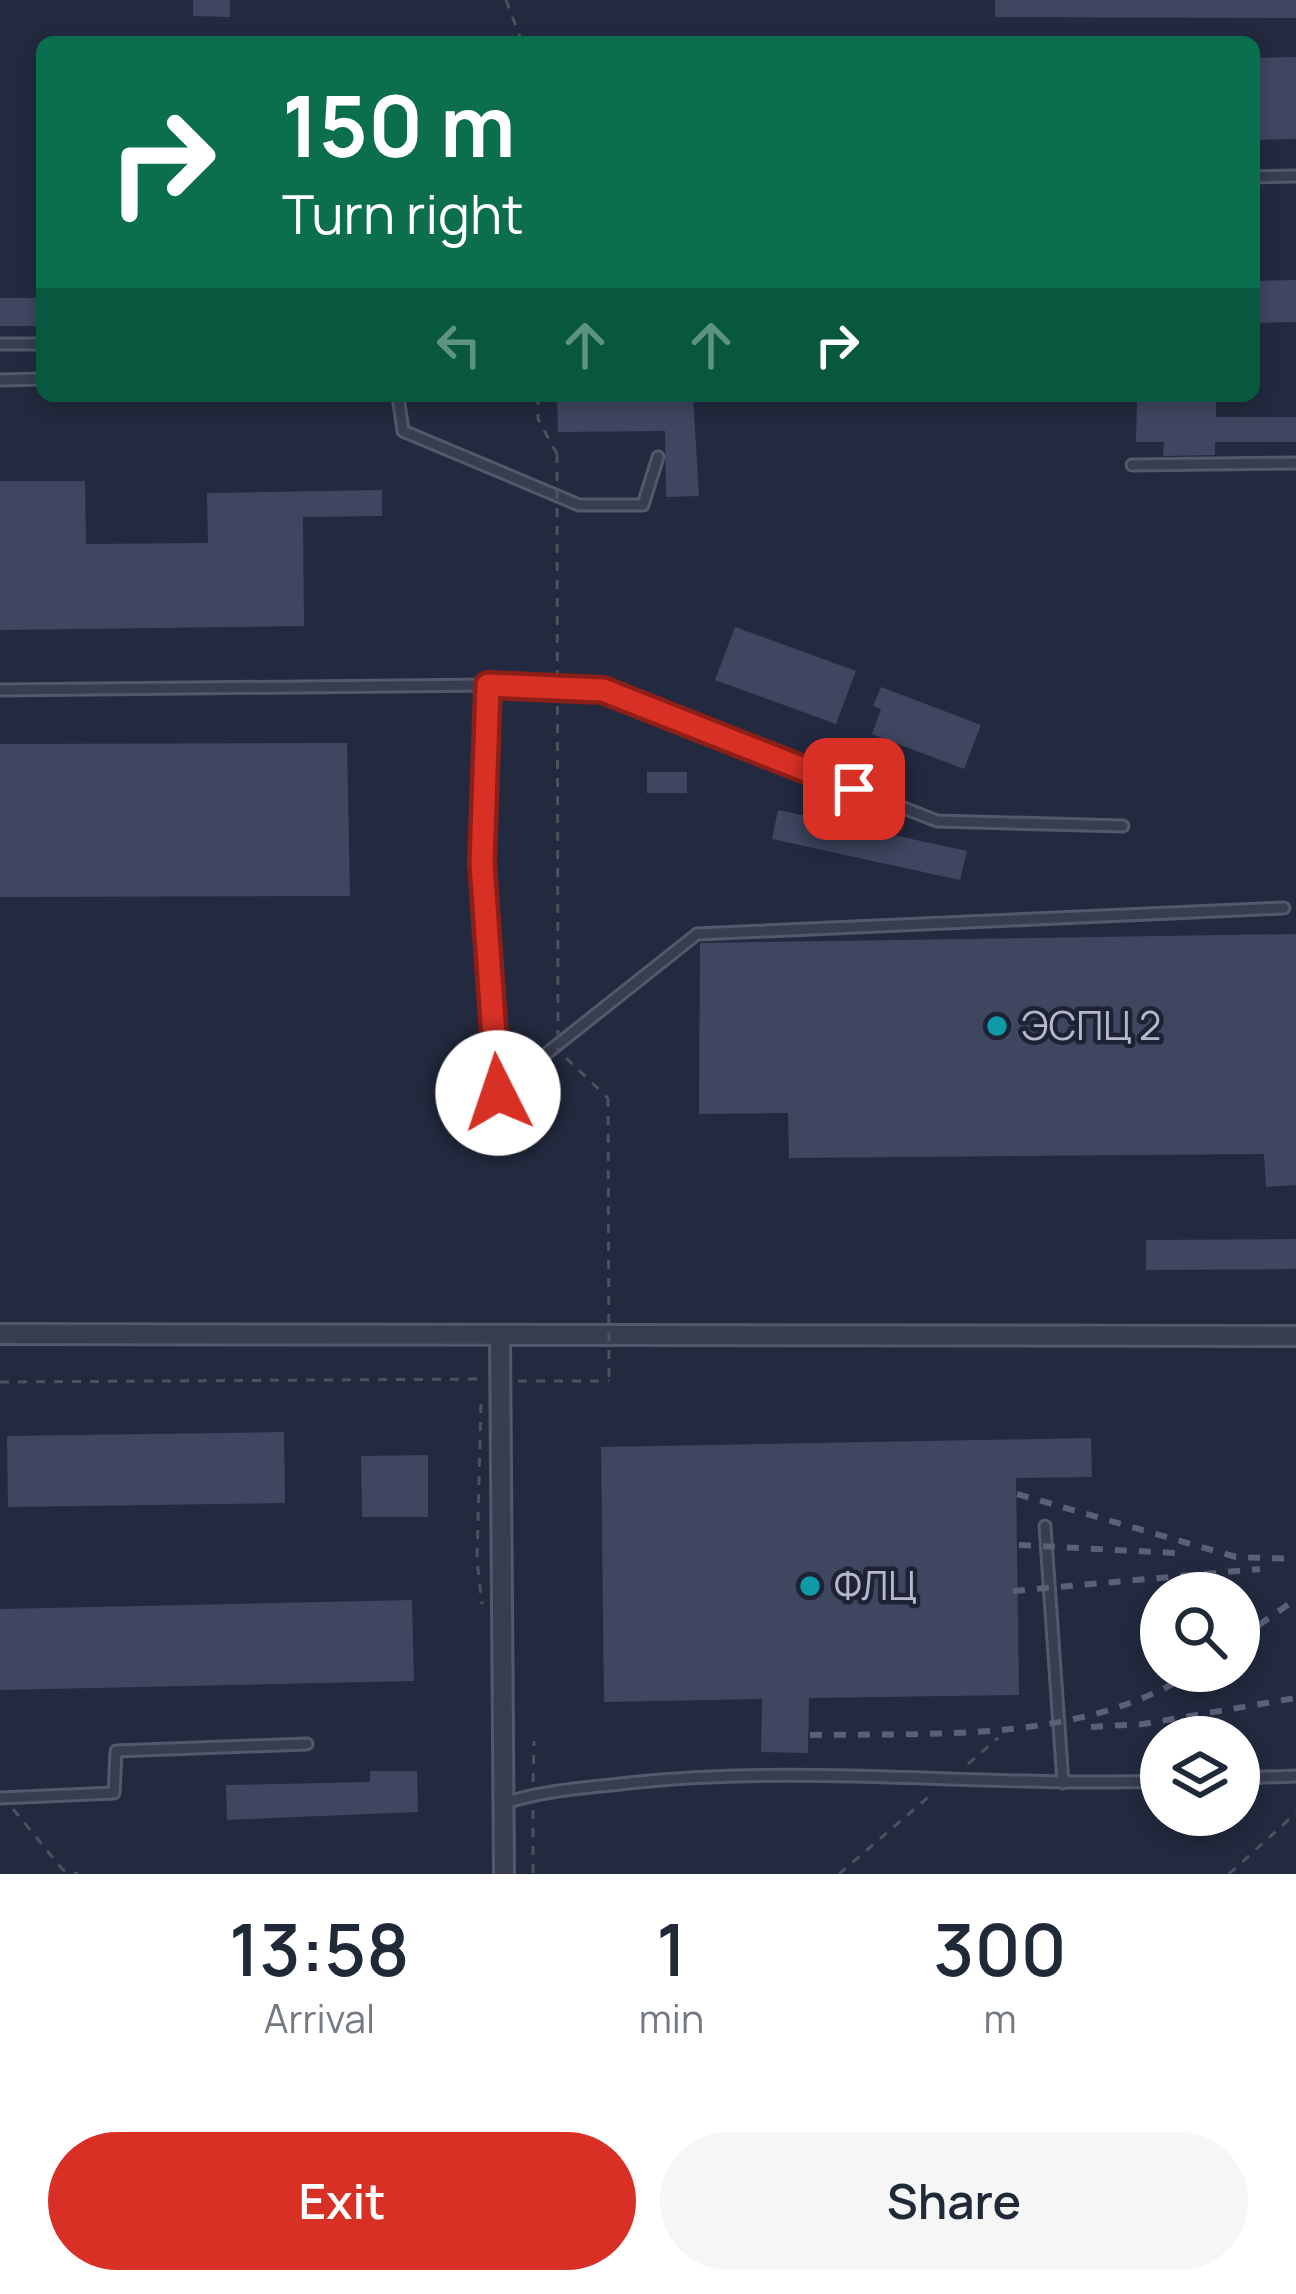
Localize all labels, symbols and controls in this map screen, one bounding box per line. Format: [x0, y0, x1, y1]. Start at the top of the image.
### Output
text: 150 m [282, 67, 516, 182]
icon: right [84, 84, 240, 240]
text: Turn right [282, 176, 524, 250]
icon: left [426, 312, 492, 378]
icon: ahead [552, 312, 618, 378]
icon: ahead [678, 312, 744, 378]
icon: right [804, 312, 870, 378]
pin [803, 738, 905, 840]
icon: arrive [821, 756, 887, 822]
place label: ЭСПЦ 2 [1021, 998, 1161, 1052]
marker: ЭСПЦ 2 [984, 1013, 1010, 1039]
position arrow [435, 1030, 561, 1156]
place label: ФЛЦ [834, 1558, 916, 1612]
map controls [1140, 1572, 1260, 1836]
button: search [1140, 1572, 1260, 1692]
marker: ФЛЦ [797, 1573, 823, 1599]
button: layers [1140, 1716, 1260, 1836]
text: 13:58 [229, 1899, 410, 1998]
text: 1 [656, 1899, 687, 1998]
text: 300 [933, 1899, 1067, 1998]
text: Arrival [264, 1991, 375, 2045]
text: min [639, 1991, 704, 2045]
text: m [983, 1991, 1017, 2045]
button: Exit [48, 2132, 636, 2270]
button: Share [660, 2132, 1248, 2270]

